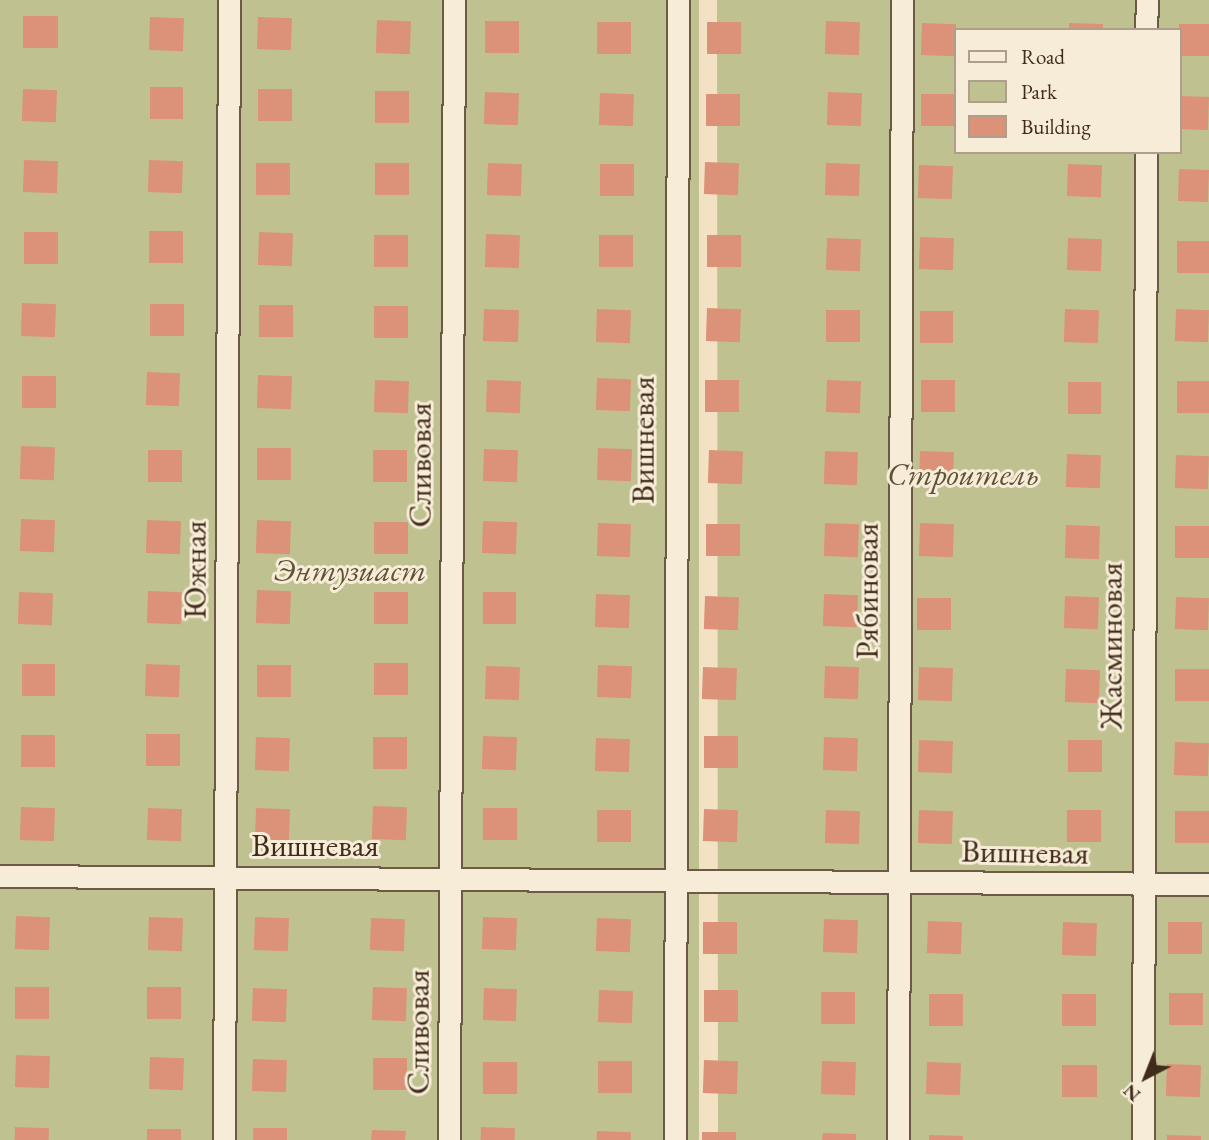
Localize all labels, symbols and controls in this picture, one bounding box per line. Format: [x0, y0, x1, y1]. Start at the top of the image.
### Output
legend [954, 28, 1181, 154]
text: Road [1021, 43, 1065, 70]
text: Park [1021, 78, 1057, 105]
text: Building [1021, 113, 1091, 140]
street label: Вишневая [624, 376, 662, 504]
street label: Сливовая [401, 402, 439, 528]
park label: Строитель [887, 455, 1039, 493]
street label: Южная [176, 520, 214, 620]
street label: Рябиновая [848, 523, 886, 659]
park label: Энтузиаст [274, 551, 426, 589]
street label: Жасминовая [1092, 562, 1130, 730]
street label: Вишневая [251, 826, 379, 864]
street label: Вишневая [961, 832, 1089, 872]
street label: Сливовая [399, 969, 437, 1095]
north arrow [1111, 1042, 1181, 1112]
text: N [1118, 1079, 1146, 1107]

